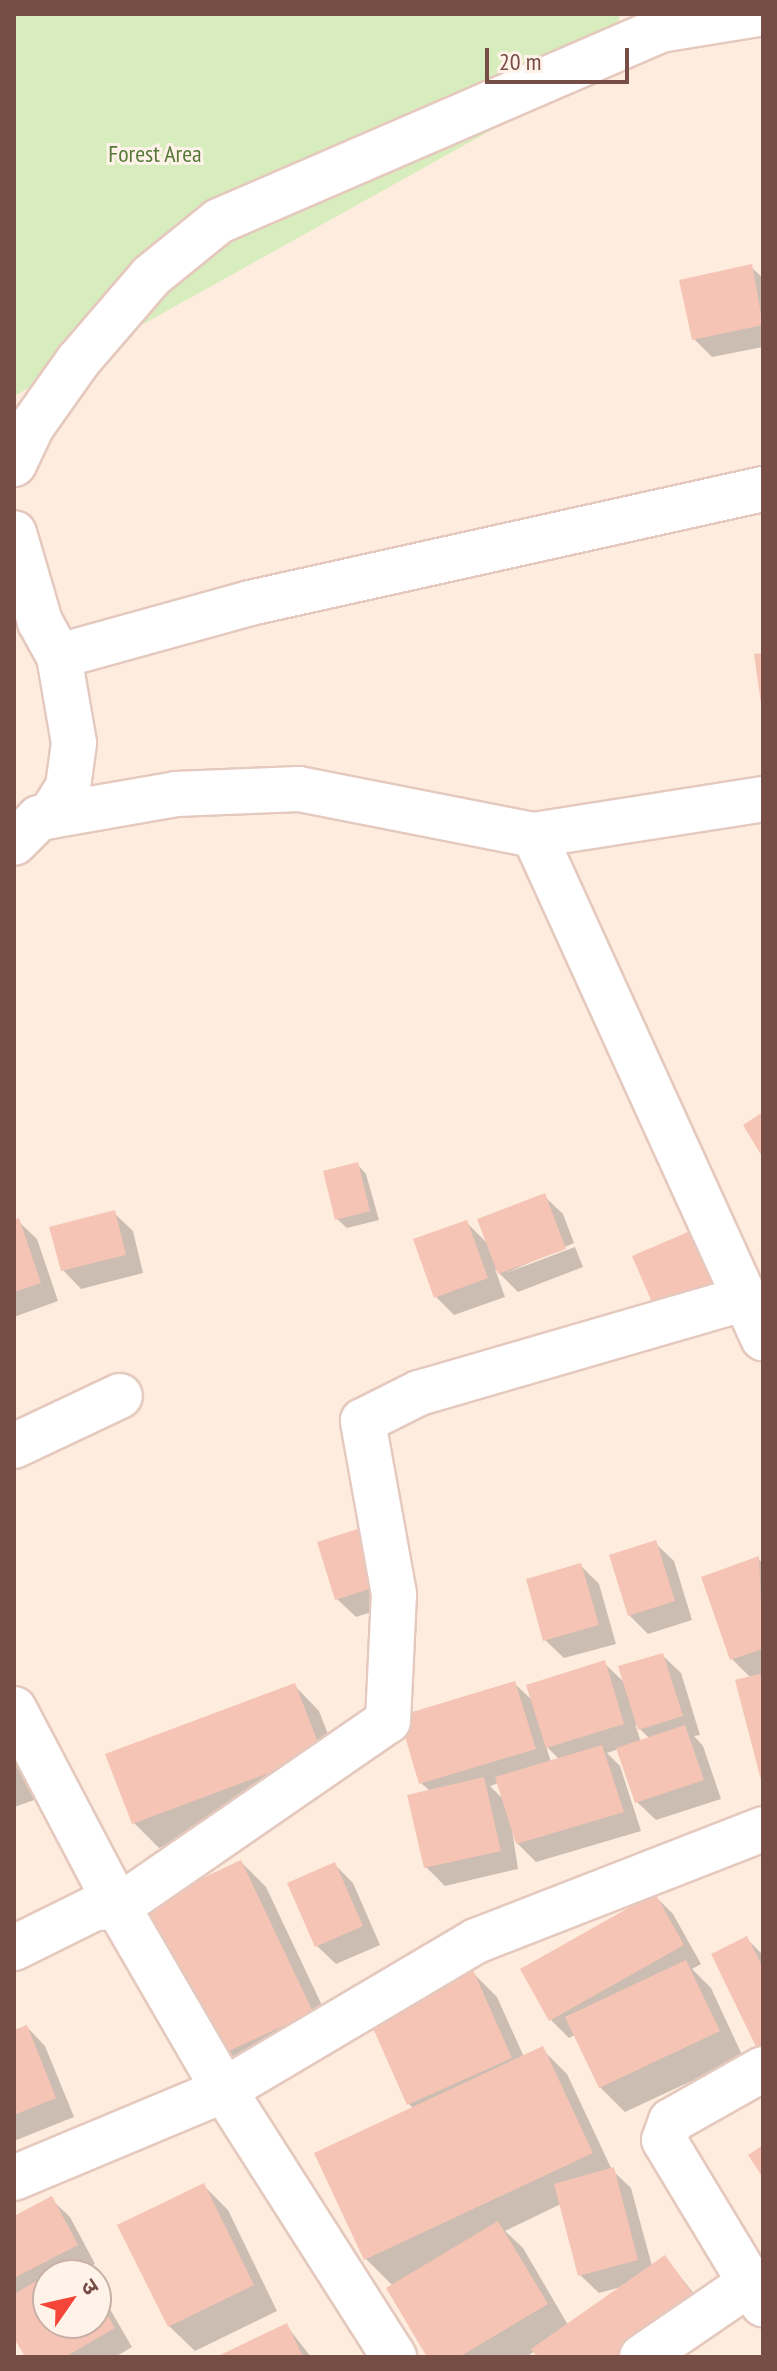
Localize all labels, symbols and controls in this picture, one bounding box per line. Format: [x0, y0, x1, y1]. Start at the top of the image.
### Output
scale bar [489, 32, 633, 82]
text: 20 m [499, 46, 541, 77]
park label: Forest Area [108, 140, 202, 168]
north arrow [32, 2259, 112, 2339]
text: उ [75, 2274, 105, 2300]

